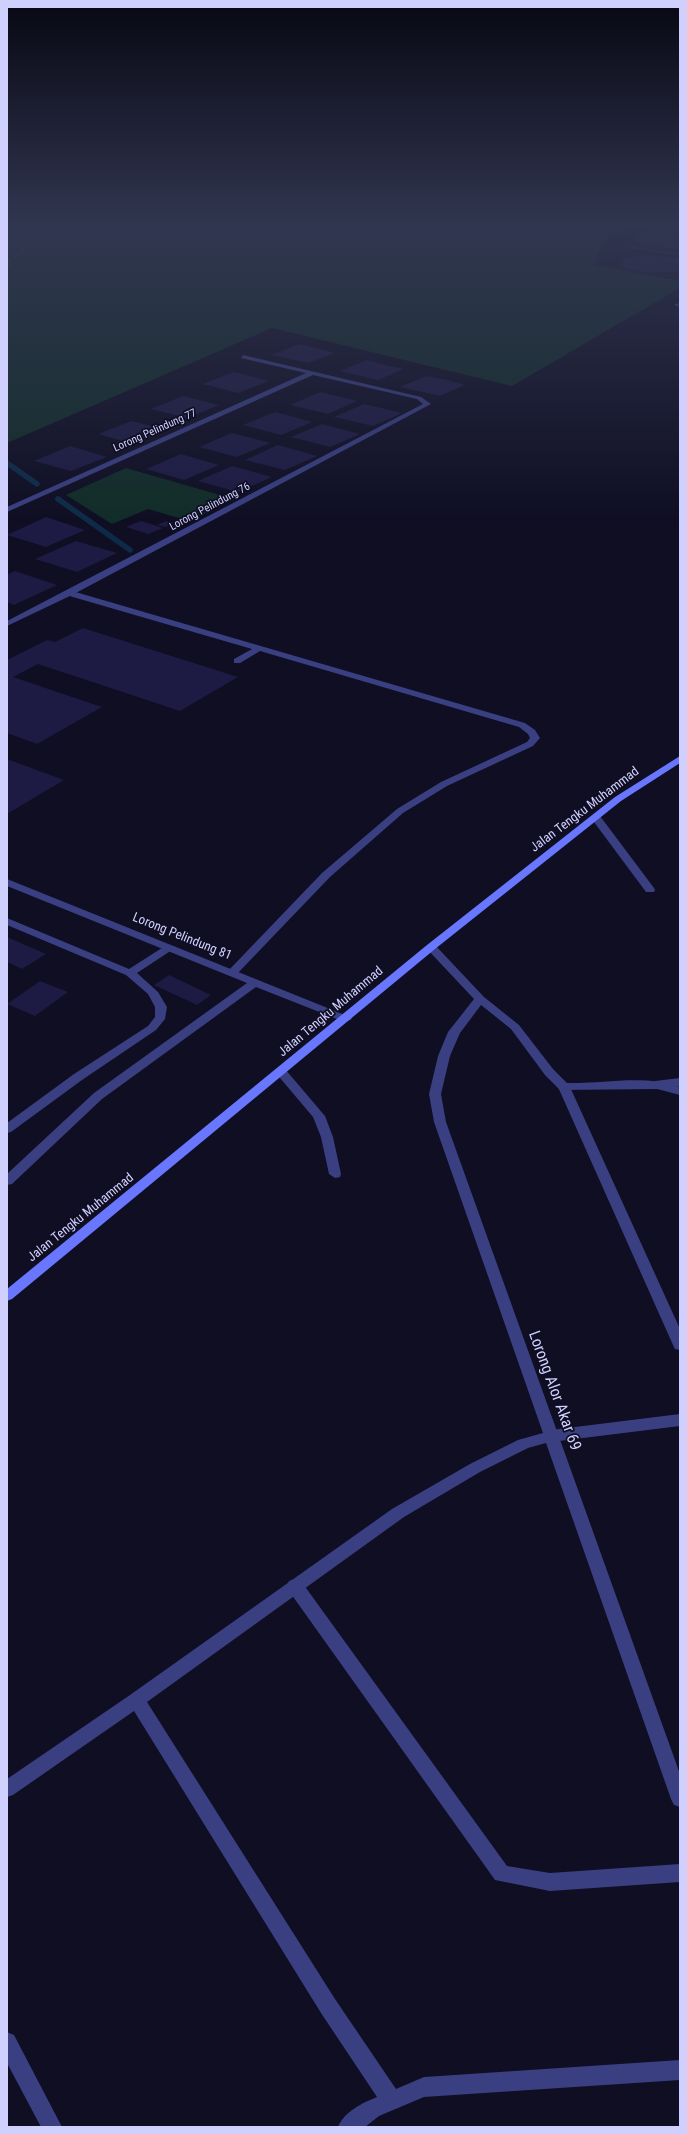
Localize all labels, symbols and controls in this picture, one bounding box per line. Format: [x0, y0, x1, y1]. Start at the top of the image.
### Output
street label: Lorong Pelindung 77 [112, 407, 198, 455]
street label: Lorong Pelindung 76 [167, 480, 253, 534]
street label: Jalan Tengku Muhammad [528, 764, 642, 856]
street label: Lorong Pelindung 81 [130, 910, 234, 964]
street label: Jalan Tengku Muhammad [275, 964, 387, 1060]
street label: Jalan Tengku Muhammad [25, 1170, 137, 1266]
street label: Lorong Alor Akar 69 [523, 1329, 585, 1453]

